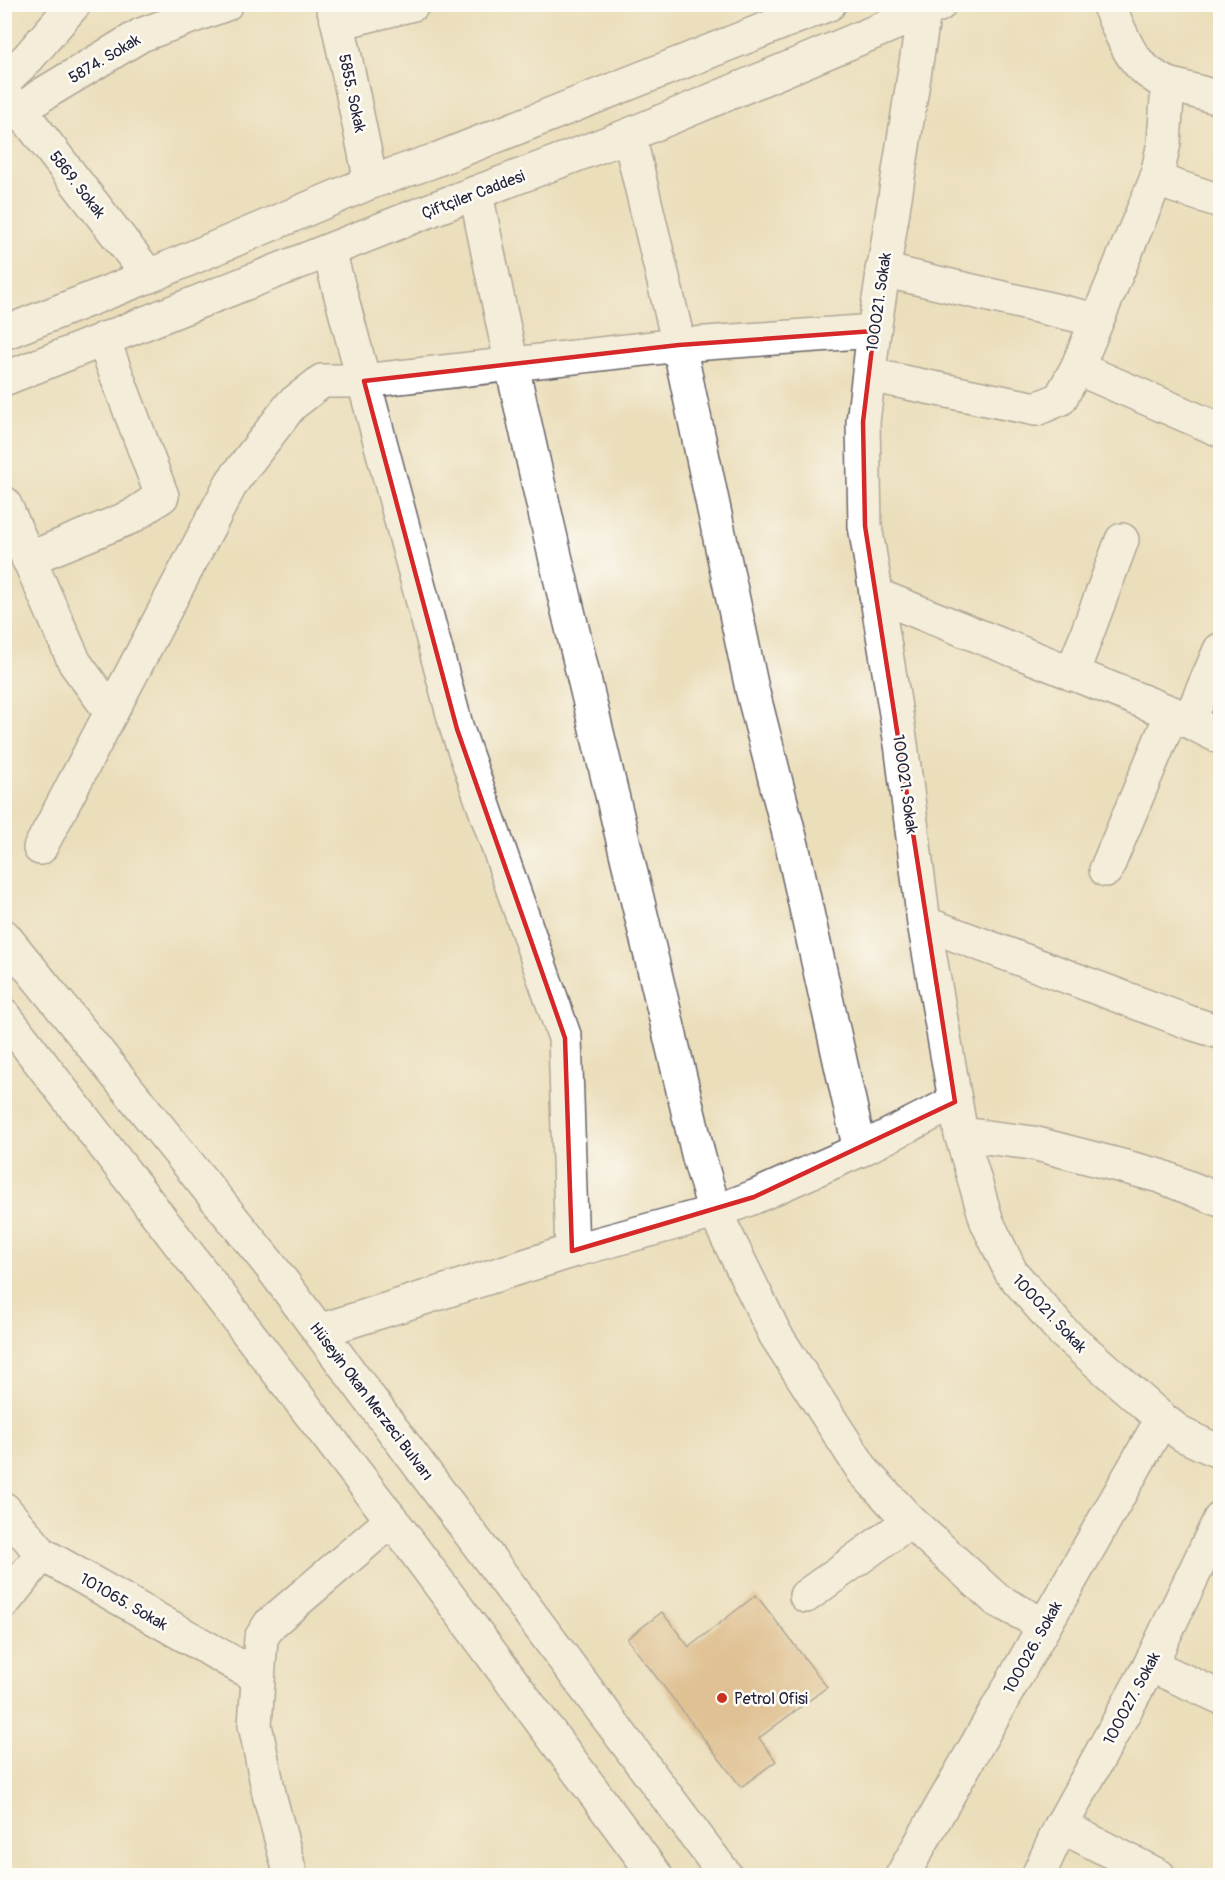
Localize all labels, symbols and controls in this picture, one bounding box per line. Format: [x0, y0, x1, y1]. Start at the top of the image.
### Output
street label: 5874. Sokak [65, 29, 144, 88]
street label: 5855. Sokak [334, 52, 370, 135]
street label: 5869. Sokak [45, 147, 110, 223]
street label: Çiftçiler Caddesi [419, 166, 528, 224]
street label: 100021. Sokak [862, 251, 896, 353]
street label: 100021. Sokak [888, 733, 922, 835]
street label: 100021. Sokak [1008, 1270, 1091, 1357]
street label: Hüseyin Okan Merzeci Bulvarı [305, 1318, 437, 1485]
street label: 101065. Sokak [76, 1569, 171, 1635]
street label: 100026. Sokak [999, 1597, 1067, 1697]
street label: 100027. Sokak [1099, 1648, 1165, 1748]
place label: Petrol Ofisi [734, 1689, 808, 1709]
marker: Petrol Ofisi [715, 1691, 729, 1705]

